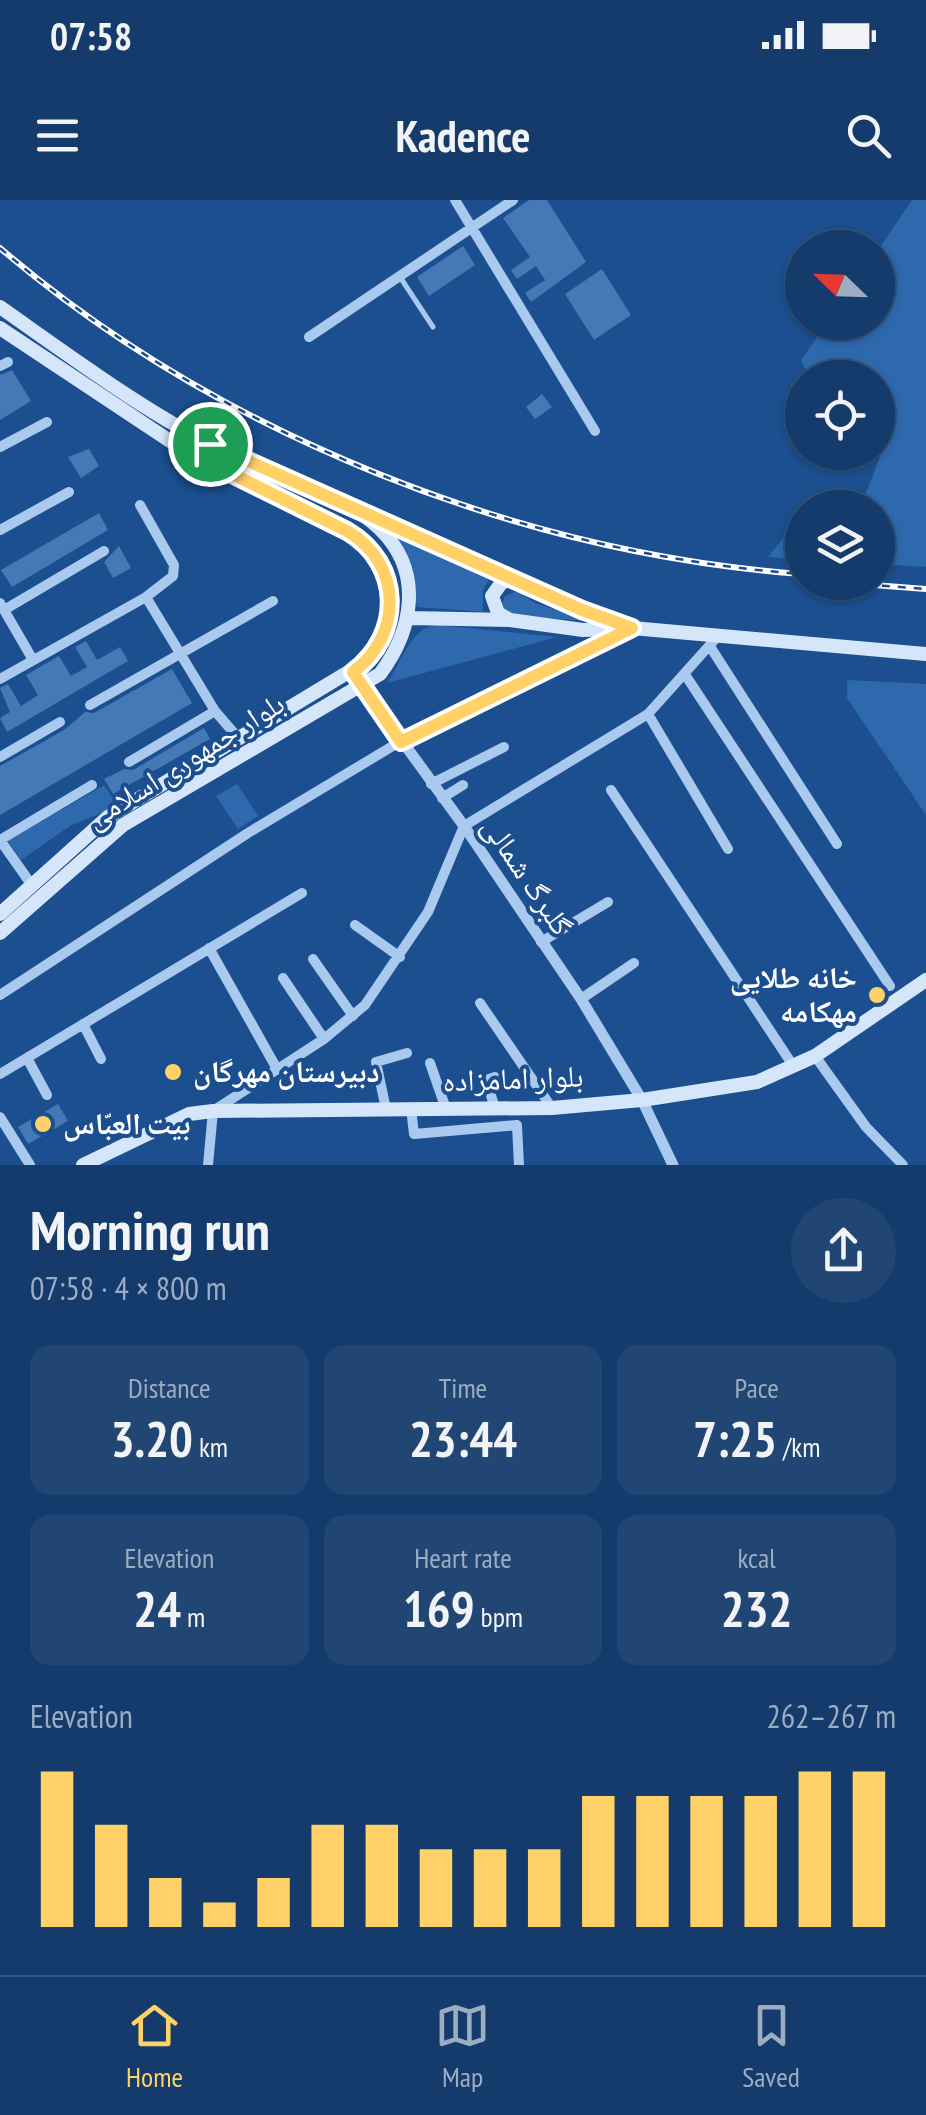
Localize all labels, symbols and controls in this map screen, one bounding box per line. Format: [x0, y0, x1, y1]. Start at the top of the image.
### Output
text: 07:58 [50, 11, 132, 60]
text: Kadence [395, 106, 531, 164]
icon: menu [30, 108, 85, 163]
icon: search [841, 108, 896, 163]
north arrow [785, 230, 895, 340]
map controls [785, 230, 895, 600]
button: locate [785, 360, 895, 470]
pin [168, 402, 253, 487]
icon: arrive [183, 417, 238, 472]
button: layers [785, 490, 895, 600]
street label: بلوار جمهوری اسلامی [77, 683, 291, 837]
street label: گلبرگ شمالی [474, 808, 582, 942]
place label: خانه طلایی مهکامه [730, 957, 857, 1030]
marker: خانه طلایی مهکامه [866, 984, 888, 1006]
place label: دبیرستان مهرگان [193, 1051, 380, 1090]
street label: بلوار امامزاده [442, 1056, 584, 1099]
marker: دبیرستان مهرگان [162, 1061, 184, 1083]
place label: بیت العبّاس [63, 1103, 190, 1142]
marker: بیت العبّاس [32, 1113, 54, 1135]
text: Morning run [30, 1194, 270, 1265]
button: share [791, 1198, 896, 1303]
text: 07:58 · 4 × 800 m [30, 1267, 227, 1309]
text: Distance [128, 1369, 211, 1406]
text: Time [439, 1369, 487, 1406]
text: Pace [735, 1369, 779, 1406]
text: 3.20 [111, 1406, 193, 1471]
text: 23:44 [409, 1406, 517, 1471]
text: 7:25 [693, 1406, 777, 1471]
text: km [193, 1428, 228, 1465]
text: /km [777, 1428, 820, 1465]
text: Elevation [124, 1539, 214, 1576]
text: Heart rate [414, 1539, 512, 1576]
text: kcal [738, 1539, 776, 1576]
text: 24 [133, 1576, 181, 1641]
text: 169 [403, 1576, 475, 1641]
text: 232 [721, 1576, 793, 1641]
text: m [181, 1598, 205, 1635]
text: bpm [475, 1598, 523, 1635]
text: Elevation [30, 1695, 133, 1737]
text: 262–267 m [766, 1695, 896, 1737]
tab: Home [126, 1998, 183, 2095]
tab: Map [435, 1998, 490, 2095]
tab: Saved [742, 1998, 800, 2095]

